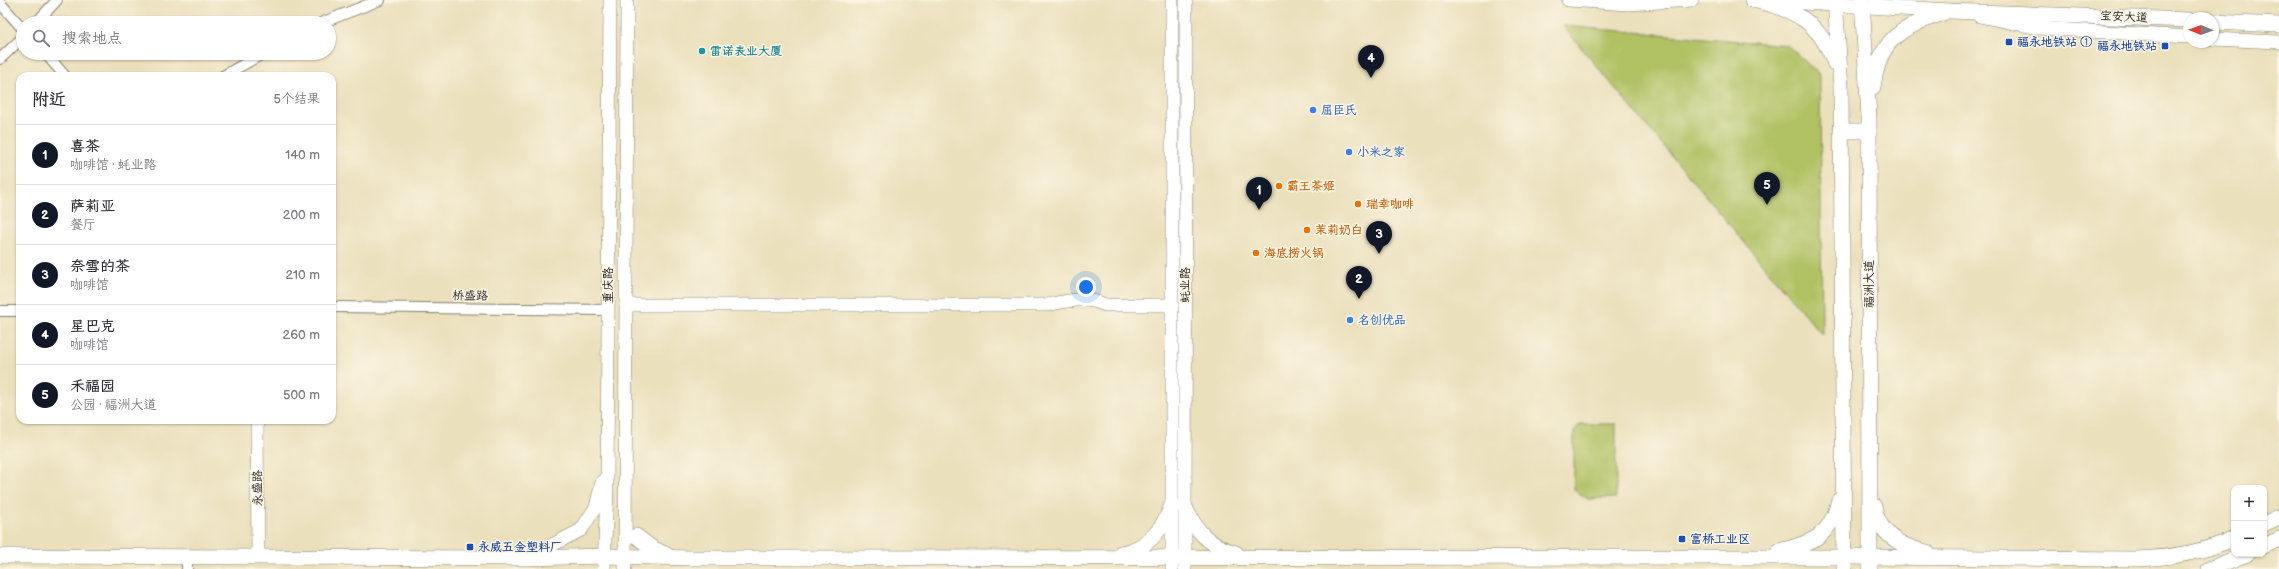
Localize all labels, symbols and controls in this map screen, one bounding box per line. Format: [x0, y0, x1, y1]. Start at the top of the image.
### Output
street label: 宝安大道 [2100, 8, 2148, 26]
north arrow [2183, 12, 2219, 48]
search box [16, 16, 336, 60]
icon: search [30, 27, 52, 49]
text: 搜索地点 [62, 29, 122, 48]
place label: 福永地铁站 ① [2017, 35, 2092, 50]
marker: 福永地铁站 ① [2004, 37, 2014, 47]
place label: 福永地铁站 [2097, 39, 2157, 54]
marker: 福永地铁站 [2160, 41, 2170, 51]
place label: 雷诺表业大厦 [710, 44, 782, 59]
pin: 4 [1358, 45, 1384, 78]
marker: 雷诺表业大厦 [697, 46, 707, 56]
text: 附近 [32, 90, 66, 110]
text: 5个结果 [274, 91, 320, 107]
place label: 屈臣氏 [1321, 103, 1357, 118]
marker: 屈臣氏 [1308, 105, 1318, 115]
text: 喜茶 [70, 137, 100, 156]
place label: 小米之家 [1357, 145, 1405, 160]
text: 1 [42, 147, 48, 163]
text: 140 m [285, 147, 320, 163]
marker: 小米之家 [1344, 147, 1354, 157]
text: 咖啡馆 · 蚝业路 [70, 157, 156, 173]
pin: 5 [1754, 172, 1780, 205]
pin: 1 [1246, 177, 1272, 210]
place label: 霸王茶姬 [1287, 179, 1335, 194]
marker: 霸王茶姬 [1274, 181, 1284, 191]
text: 萨莉亚 [70, 197, 115, 216]
place label: 瑞幸咖啡 [1366, 197, 1414, 212]
marker: 瑞幸咖啡 [1353, 199, 1363, 209]
text: 2 [41, 207, 49, 223]
text: 200 m [283, 207, 320, 223]
text: 餐厅 [70, 217, 96, 233]
pin: 3 [1366, 221, 1392, 254]
place label: 茉莉奶白 [1315, 223, 1363, 238]
marker: 茉莉奶白 [1302, 225, 1312, 235]
place label: 海底捞火锅 [1264, 246, 1324, 261]
marker: 海底捞火锅 [1251, 248, 1261, 258]
text: 奈雪的茶 [70, 257, 130, 276]
street label: 福洲大道 [1862, 260, 1877, 308]
pin: 2 [1346, 266, 1372, 299]
text: 3 [41, 267, 49, 283]
text: 210 m [286, 267, 320, 283]
street label: 重庆路 [601, 267, 616, 303]
street label: 蚝业路 [1178, 267, 1193, 303]
text: 咖啡馆 [70, 277, 109, 293]
your location [1076, 277, 1096, 297]
street label: 桥盛路 [452, 288, 488, 304]
place label: 名创优品 [1358, 313, 1406, 328]
marker: 名创优品 [1345, 315, 1355, 325]
text: 星巴克 [70, 317, 115, 336]
text: 4 [41, 327, 49, 343]
text: 260 m [282, 327, 320, 343]
text: 咖啡馆 [70, 337, 109, 353]
text: 禾福园 [70, 377, 115, 396]
text: 5 [41, 387, 49, 403]
text: 500 m [283, 387, 320, 403]
text: 公园 · 福洲大道 [70, 397, 156, 413]
street label: 永盛路 [250, 470, 266, 506]
map controls [2231, 485, 2267, 557]
button: + [2231, 485, 2267, 521]
button: − [2231, 521, 2267, 557]
place label: 富桥工业区 [1690, 532, 1750, 547]
marker: 富桥工业区 [1677, 534, 1687, 544]
place label: 永威五金塑料厂 [478, 540, 562, 555]
marker: 永威五金塑料厂 [465, 542, 475, 552]

